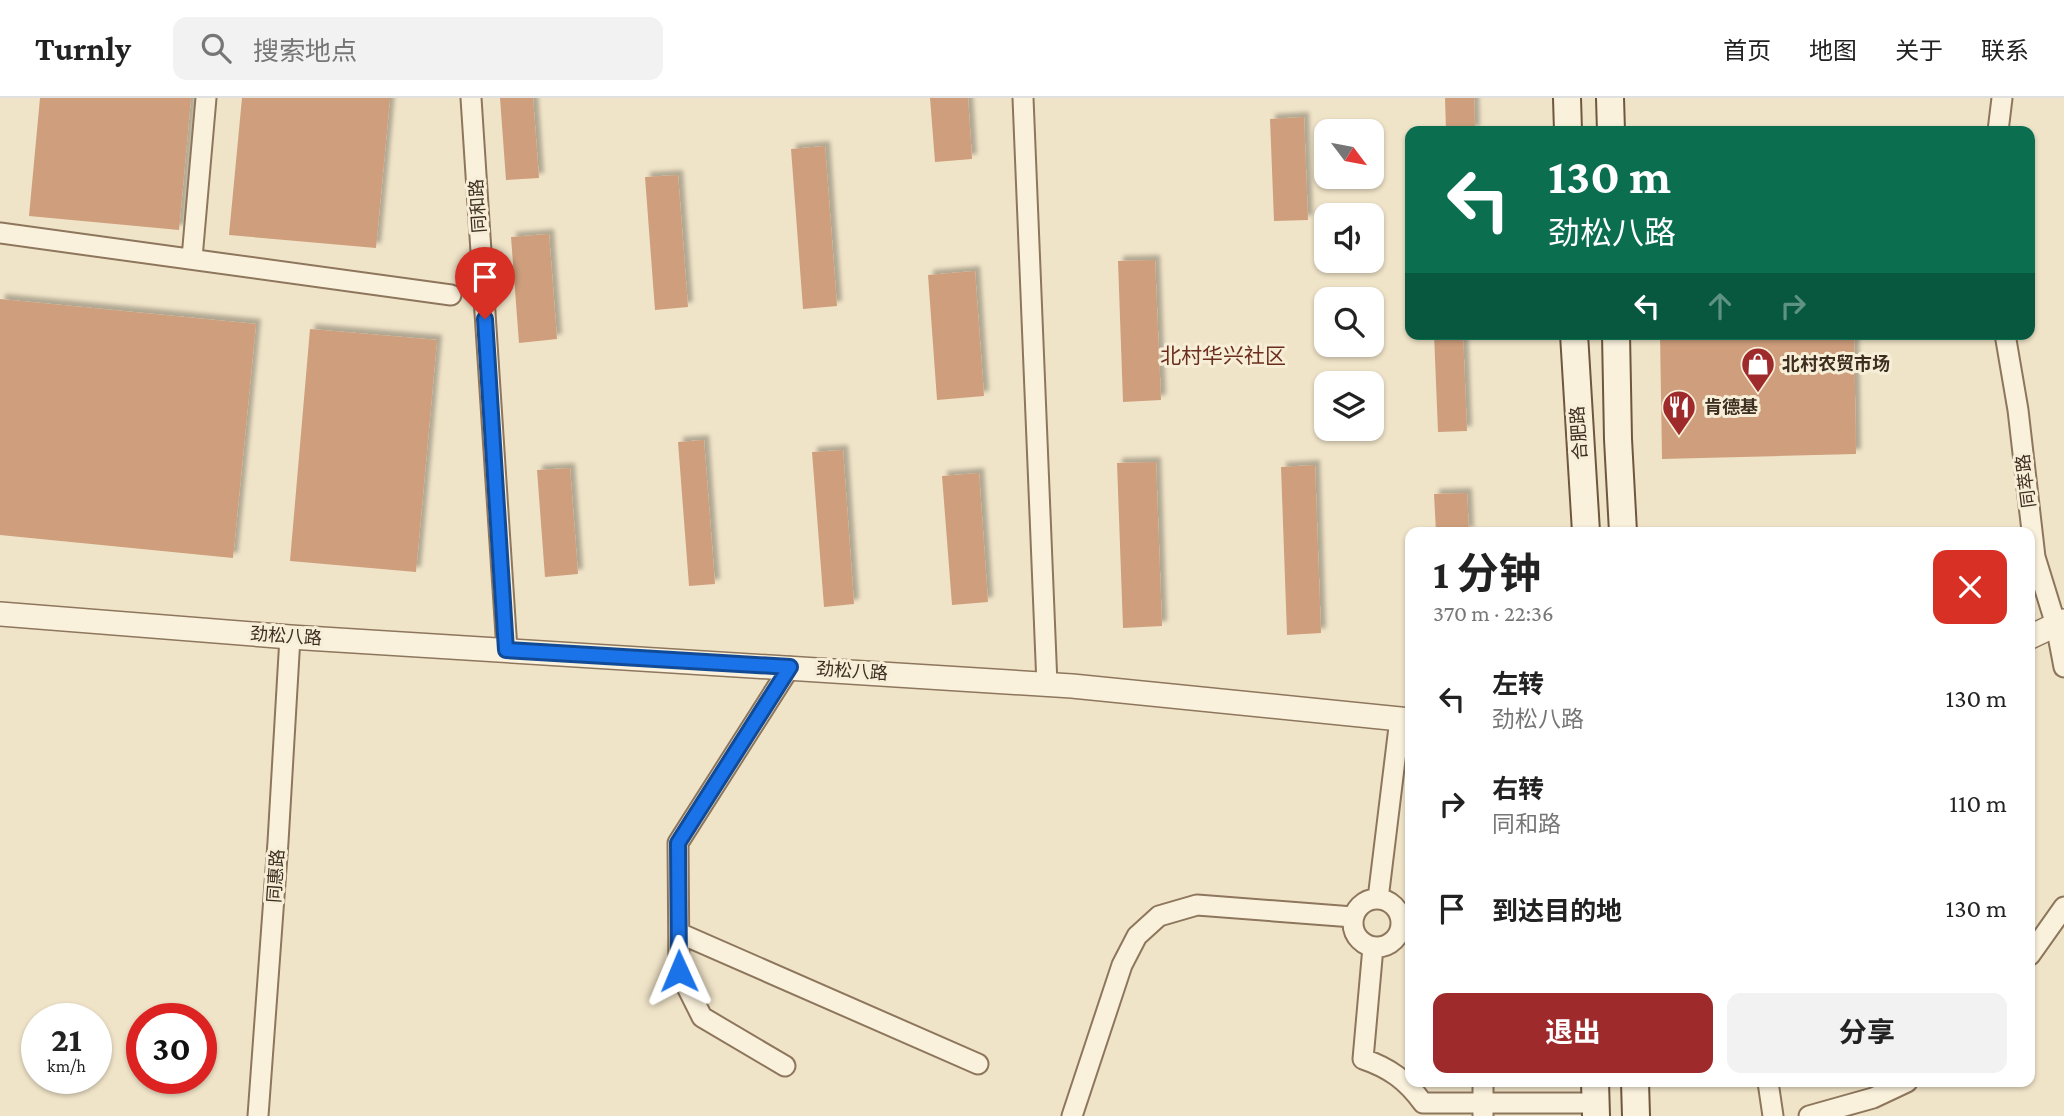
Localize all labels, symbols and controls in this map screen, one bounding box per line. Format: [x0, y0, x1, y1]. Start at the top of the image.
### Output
search box [173, 17, 663, 80]
icon: search [197, 29, 235, 67]
text: Turnly [35, 30, 131, 67]
text: 搜索地点 [253, 37, 357, 66]
text: 首页 [1723, 37, 1771, 64]
text: 地图 [1809, 37, 1857, 64]
text: 关于 [1895, 37, 1943, 64]
text: 联系 [1981, 37, 2029, 64]
north arrow [1314, 119, 1384, 189]
map controls [1314, 119, 1384, 441]
text: 130 m [1548, 149, 1671, 204]
icon: left [1433, 154, 1524, 245]
street label: 同和路 [466, 178, 490, 234]
button: sound [1314, 203, 1384, 273]
text: 劲松八路 [1548, 215, 1676, 251]
pin [455, 247, 515, 319]
icon: arrive [466, 258, 504, 296]
button: search [1314, 287, 1384, 357]
icon: left [1628, 287, 1666, 325]
icon: ahead [1701, 287, 1739, 325]
icon: right [1774, 287, 1812, 325]
district label: 北村华兴社区 [1160, 344, 1286, 368]
shop icon: 北村农贸市场 [1739, 345, 1777, 394]
place label: 北村农贸市场 [1782, 354, 1890, 374]
button: layers [1314, 371, 1384, 441]
restaurant icon: 肯德基 [1660, 388, 1698, 437]
place label: 肯德基 [1704, 397, 1758, 417]
street label: 合肥路 [1567, 405, 1591, 461]
street label: 同萃路 [2013, 453, 2039, 509]
text: 1 分钟 [1433, 550, 1541, 597]
button: close [1933, 550, 2007, 624]
text: 370 m · 22:36 [1433, 600, 1554, 626]
street label: 劲松八路 [249, 624, 323, 648]
street label: 劲松八路 [815, 659, 889, 683]
text: 左转 [1492, 670, 1544, 699]
icon: left [1433, 680, 1471, 718]
text: 130 m [1946, 684, 2007, 713]
text: 劲松八路 [1492, 706, 1584, 732]
text: 右转 [1492, 775, 1544, 804]
icon: right [1433, 785, 1471, 823]
text: 110 m [1949, 789, 2007, 818]
text: 同和路 [1492, 811, 1561, 837]
street label: 同惠路 [264, 848, 288, 904]
icon: arrive [1433, 890, 1471, 928]
text: 130 m [1946, 894, 2007, 923]
text: 到达目的地 [1492, 897, 1622, 926]
position arrow [642, 934, 716, 1008]
button: 退出 [1433, 993, 1713, 1073]
button: 分享 [1727, 993, 2007, 1073]
speed limit sign: 30 [126, 1003, 217, 1094]
text: 21 [51, 1020, 82, 1059]
text: km/h [47, 1056, 86, 1076]

